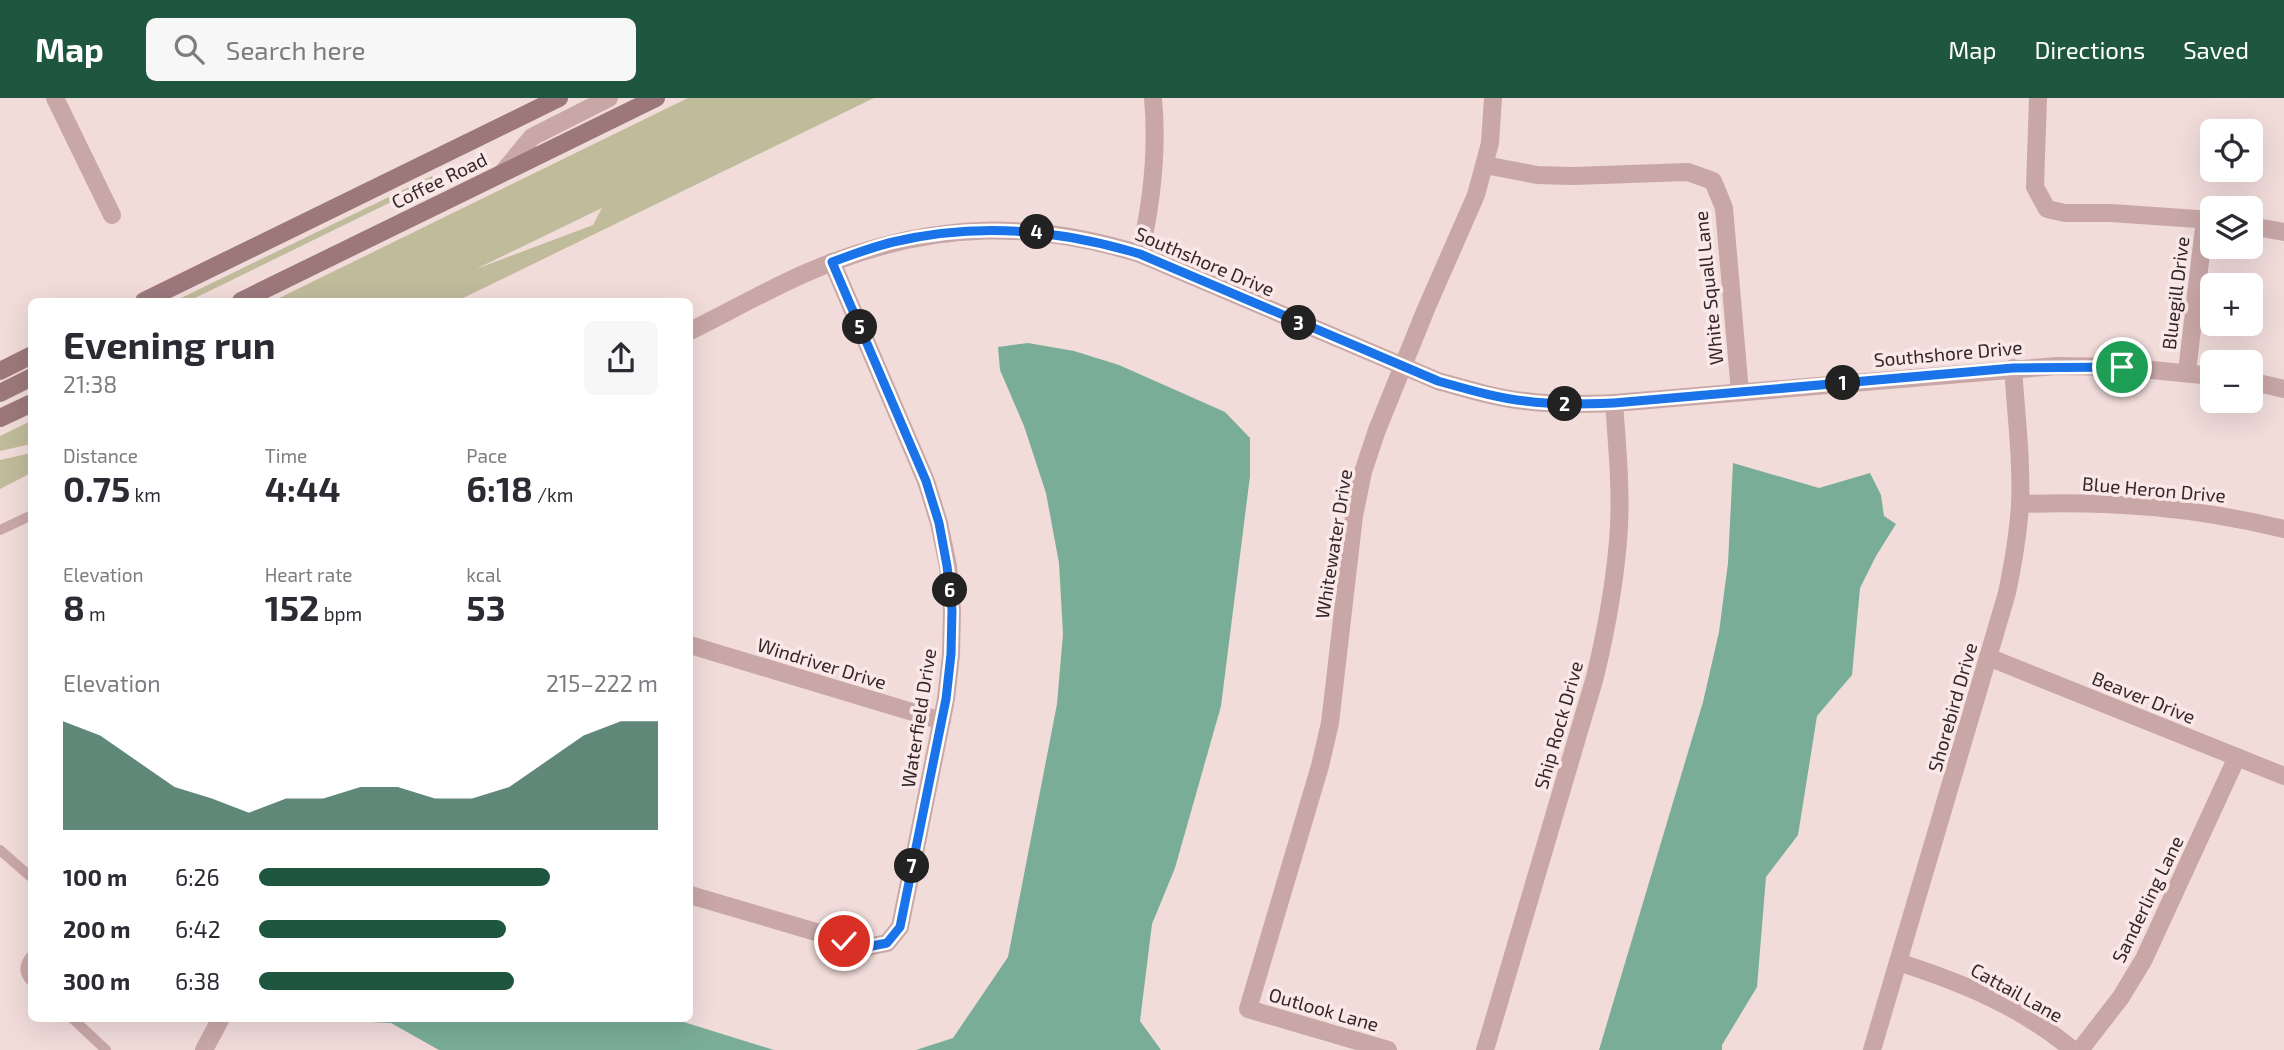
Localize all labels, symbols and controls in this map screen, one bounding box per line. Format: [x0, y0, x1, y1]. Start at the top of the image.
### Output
search box [146, 18, 636, 81]
text: Map [35, 29, 104, 69]
icon: search [170, 30, 208, 68]
text: Search here [226, 34, 365, 65]
text: Map [1948, 35, 1996, 64]
text: Directions [2034, 35, 2145, 64]
text: Saved [2183, 35, 2249, 64]
map controls [2200, 119, 2263, 413]
button: locate [2200, 119, 2263, 182]
street label: Coffee Road [388, 147, 490, 213]
button: layers [2200, 196, 2263, 259]
street label: White Squall Lane [1688, 210, 1728, 366]
pin: 4 [1020, 214, 1054, 250]
text: 4 [1030, 220, 1043, 243]
street label: Southshore Drive [1132, 221, 1278, 301]
street label: Bluegill Drive [2157, 235, 2193, 351]
button: + [2200, 273, 2263, 336]
pin: 3 [1282, 306, 1316, 341]
pin: 5 [842, 310, 878, 344]
text: 3 [1293, 311, 1304, 334]
text: 5 [854, 315, 865, 338]
text: Evening run [63, 321, 276, 367]
button: share [584, 321, 658, 395]
street label: Southshore Drive [1873, 335, 2023, 371]
pin [2092, 337, 2152, 397]
icon: arrive [2103, 348, 2141, 386]
button: − [2200, 350, 2263, 413]
pin: 1 [1826, 366, 1860, 400]
text: 21:38 [63, 370, 117, 398]
text: 1 [1838, 371, 1847, 394]
pin: 2 [1548, 386, 1582, 422]
text: 2 [1559, 392, 1570, 415]
text: Distance [63, 444, 138, 467]
text: Time [265, 444, 307, 467]
text: Pace [466, 444, 507, 467]
text: 0.75 [63, 467, 130, 509]
text: 4:44 [265, 467, 341, 509]
text: 6:18 [466, 467, 533, 509]
street label: Whitewater Drive [1310, 468, 1356, 620]
street label: Blue Heron Drive [2081, 471, 2227, 507]
text: km [130, 483, 161, 506]
text: /km [533, 483, 573, 506]
text: Elevation [63, 563, 144, 586]
text: Heart rate [265, 563, 353, 586]
text: kcal [466, 563, 501, 586]
pin: 6 [932, 573, 968, 608]
text: 6 [944, 578, 955, 601]
text: 8 [63, 586, 85, 628]
text: 152 [265, 586, 319, 628]
text: 53 [466, 586, 506, 628]
text: m [85, 602, 106, 625]
text: bpm [319, 602, 362, 625]
street label: Windriver Drive [755, 632, 889, 694]
street label: Shorebird Drive [1923, 640, 1981, 774]
street label: Waterfield Drive [896, 647, 940, 789]
street label: Ship Rock Drive [1529, 658, 1587, 792]
street label: Beaver Drive [2089, 666, 2199, 728]
text: Elevation [63, 669, 161, 697]
text: 215–222 m [546, 669, 658, 697]
street label: Sanderling Lane [2106, 832, 2188, 966]
pin: 7 [894, 848, 930, 884]
text: 7 [906, 854, 917, 877]
text: 100 m [63, 863, 127, 891]
text: 6:26 [175, 863, 220, 891]
pin [814, 911, 874, 971]
text: 200 m [63, 915, 131, 943]
text: 6:42 [175, 915, 221, 943]
icon: check [825, 922, 863, 960]
street label: Cattail Lane [1967, 957, 2067, 1027]
text: 300 m [63, 967, 130, 995]
text: 6:38 [175, 967, 220, 995]
street label: Outlook Lane [1266, 982, 1382, 1036]

